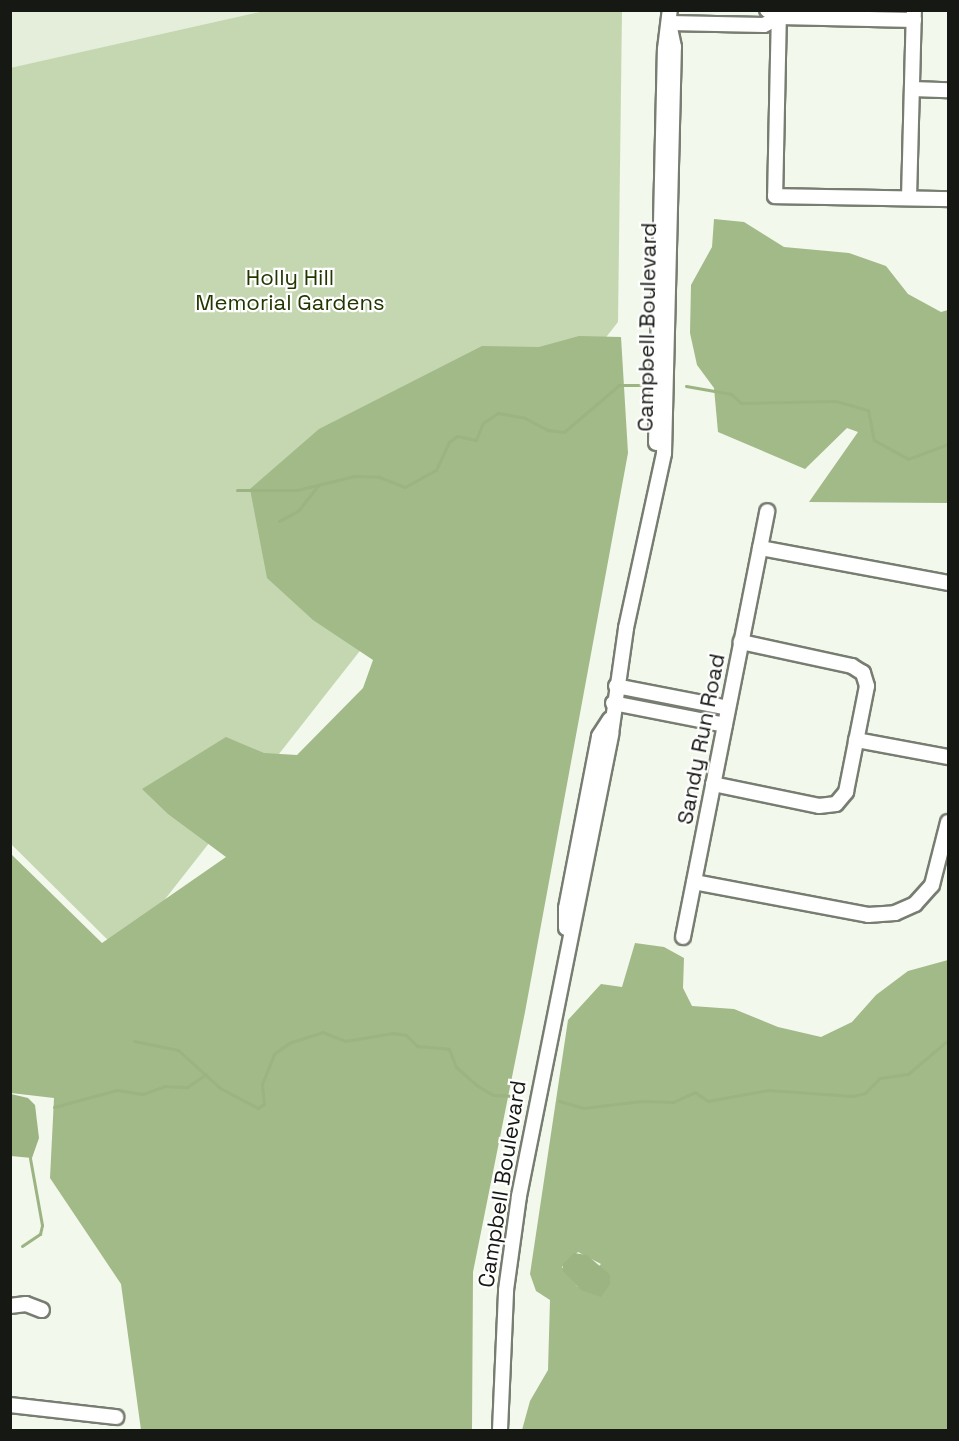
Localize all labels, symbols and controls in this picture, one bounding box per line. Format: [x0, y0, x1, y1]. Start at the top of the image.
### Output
street label: Campbell Boulevard [632, 222, 662, 432]
park label: Holly Hill Memorial Gardens [195, 264, 385, 316]
street label: Sandy Run Road [672, 651, 730, 827]
street label: Campbell Boulevard [473, 1079, 531, 1289]

